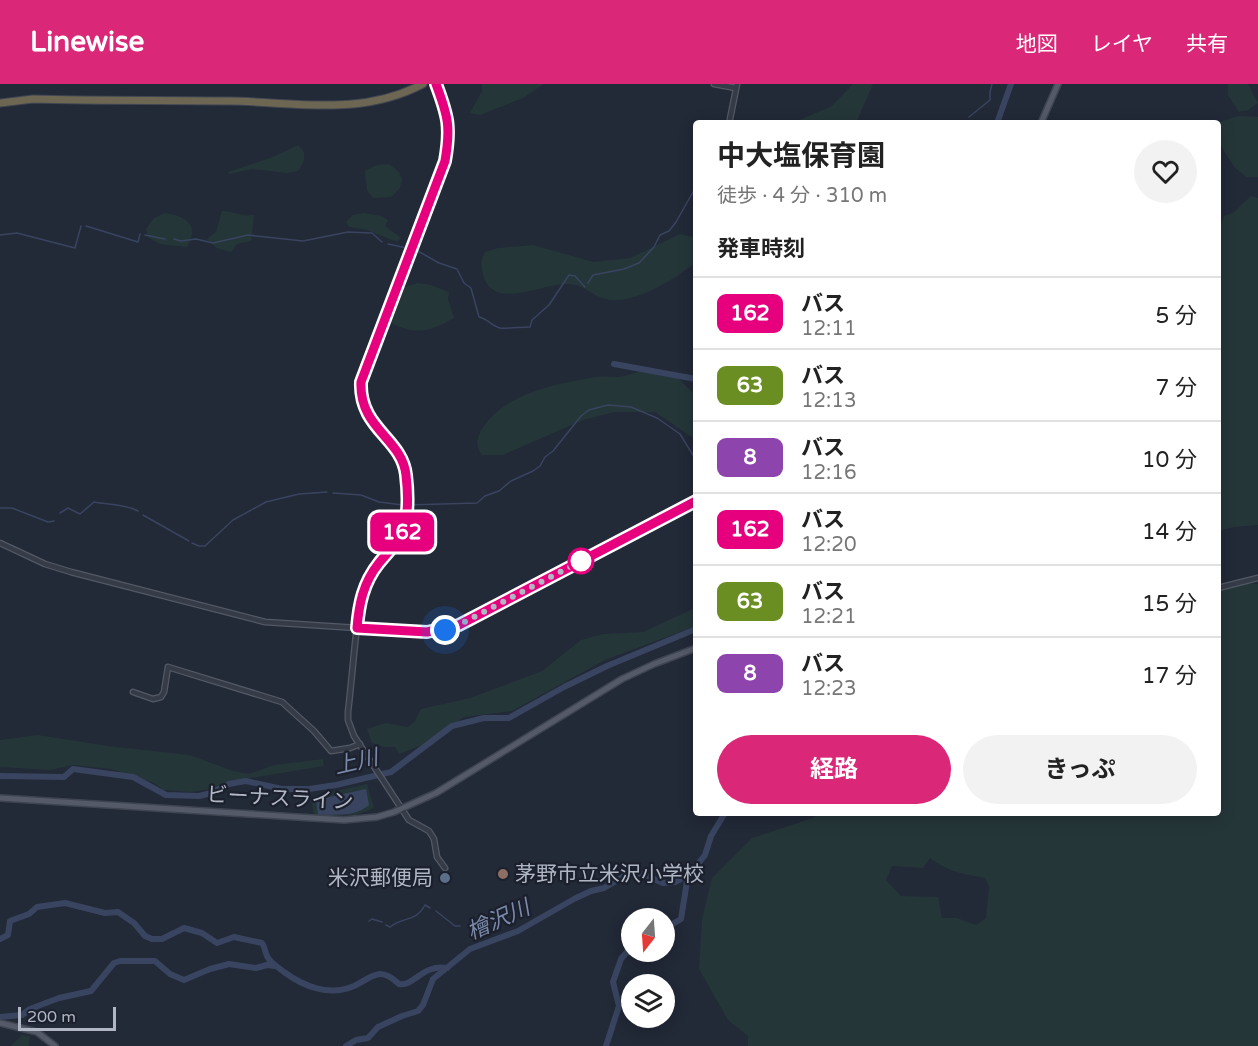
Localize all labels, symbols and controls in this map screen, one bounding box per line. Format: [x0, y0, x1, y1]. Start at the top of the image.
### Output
text: Linewise [30, 25, 144, 59]
text: 地図 [1016, 32, 1058, 57]
text: レイヤ [1091, 32, 1153, 57]
text: 共有 [1186, 32, 1228, 57]
text: 中大塩保育園 [717, 139, 885, 173]
button: heart [1134, 140, 1197, 203]
text: 徒歩 · 4 分 · 310 m [717, 184, 887, 208]
text: 発車時刻 [717, 236, 805, 262]
text: バス [801, 291, 845, 317]
text: 162 [730, 301, 770, 326]
text: 5 分 [1155, 303, 1197, 329]
text: 12:11 [801, 317, 856, 341]
text: バス [801, 363, 845, 389]
text: 63 [737, 373, 763, 398]
text: 7 分 [1155, 375, 1197, 401]
text: 12:13 [801, 389, 856, 413]
text: バス [801, 435, 845, 461]
text: 8 [743, 445, 757, 470]
text: 10 分 [1142, 447, 1197, 473]
text: 12:16 [801, 461, 856, 485]
text: バス [801, 507, 845, 533]
line badge: 162 [368, 512, 436, 552]
text: 162 [730, 517, 770, 542]
text: 14 分 [1142, 519, 1197, 545]
text: 162 [382, 520, 422, 545]
text: 12:20 [801, 533, 856, 557]
unlabelled marker [568, 548, 594, 574]
text: バス [801, 579, 845, 605]
text: 63 [737, 589, 763, 614]
text: 15 分 [1142, 591, 1197, 617]
text: 12:21 [801, 605, 856, 629]
your location [430, 615, 460, 645]
text: バス [801, 651, 845, 677]
text: 8 [743, 661, 757, 686]
text: 17 分 [1142, 663, 1197, 689]
text: 12:23 [801, 677, 856, 701]
button: 経路 [717, 735, 951, 804]
button: きっぷ [963, 735, 1197, 804]
water label: 上川 [332, 744, 383, 780]
street label: ビーナスライン [206, 782, 354, 815]
place label: 茅野市立米沢小学校 [515, 862, 704, 887]
place label: 米沢郵便局 [328, 866, 433, 891]
marker: 茅野市立米沢小学校 [496, 867, 510, 881]
marker: 米沢郵便局 [438, 871, 452, 885]
water label: 檜沢川 [463, 894, 536, 945]
north arrow [621, 908, 675, 962]
map controls [621, 908, 675, 1028]
button: layers [621, 974, 675, 1028]
scale bar [18, 1004, 116, 1032]
text: 200 m [27, 1007, 76, 1027]

